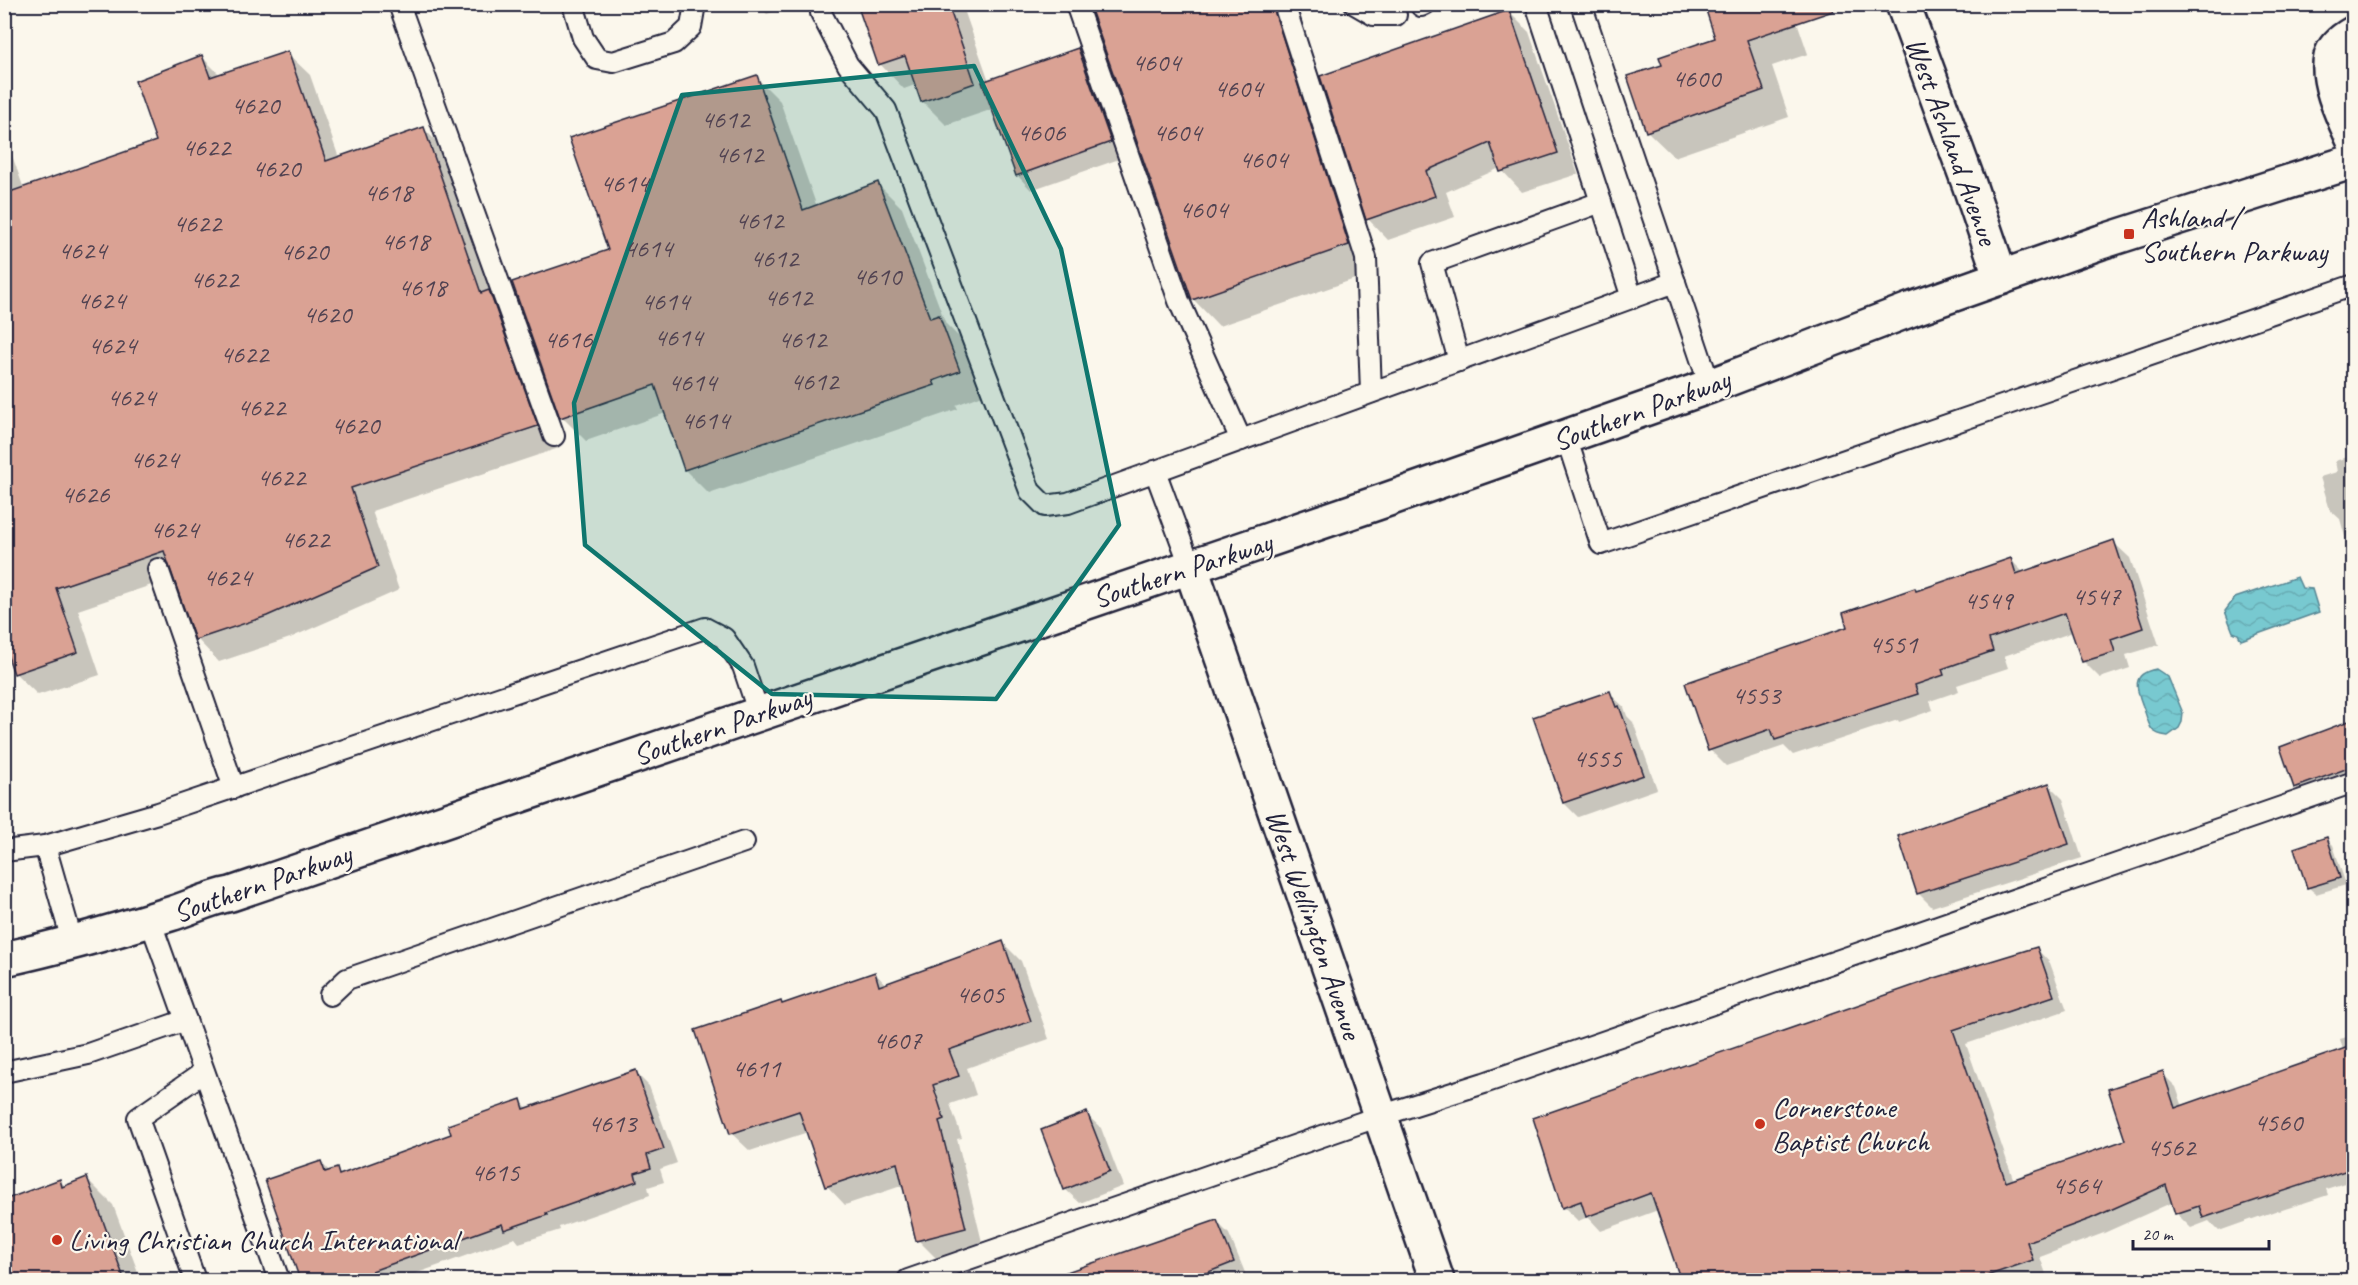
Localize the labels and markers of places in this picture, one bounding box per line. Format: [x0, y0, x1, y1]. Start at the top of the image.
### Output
place label: Ashland / Southern Parkway [2141, 198, 2329, 270]
marker: Ashland / Southern Parkway [2122, 227, 2136, 241]
place label: Cornerstone Baptist Church [1772, 1088, 1930, 1160]
marker: Cornerstone Baptist Church [1753, 1117, 1767, 1131]
place label: Living Christian Church International [69, 1221, 462, 1259]
marker: Living Christian Church International [50, 1233, 64, 1247]

